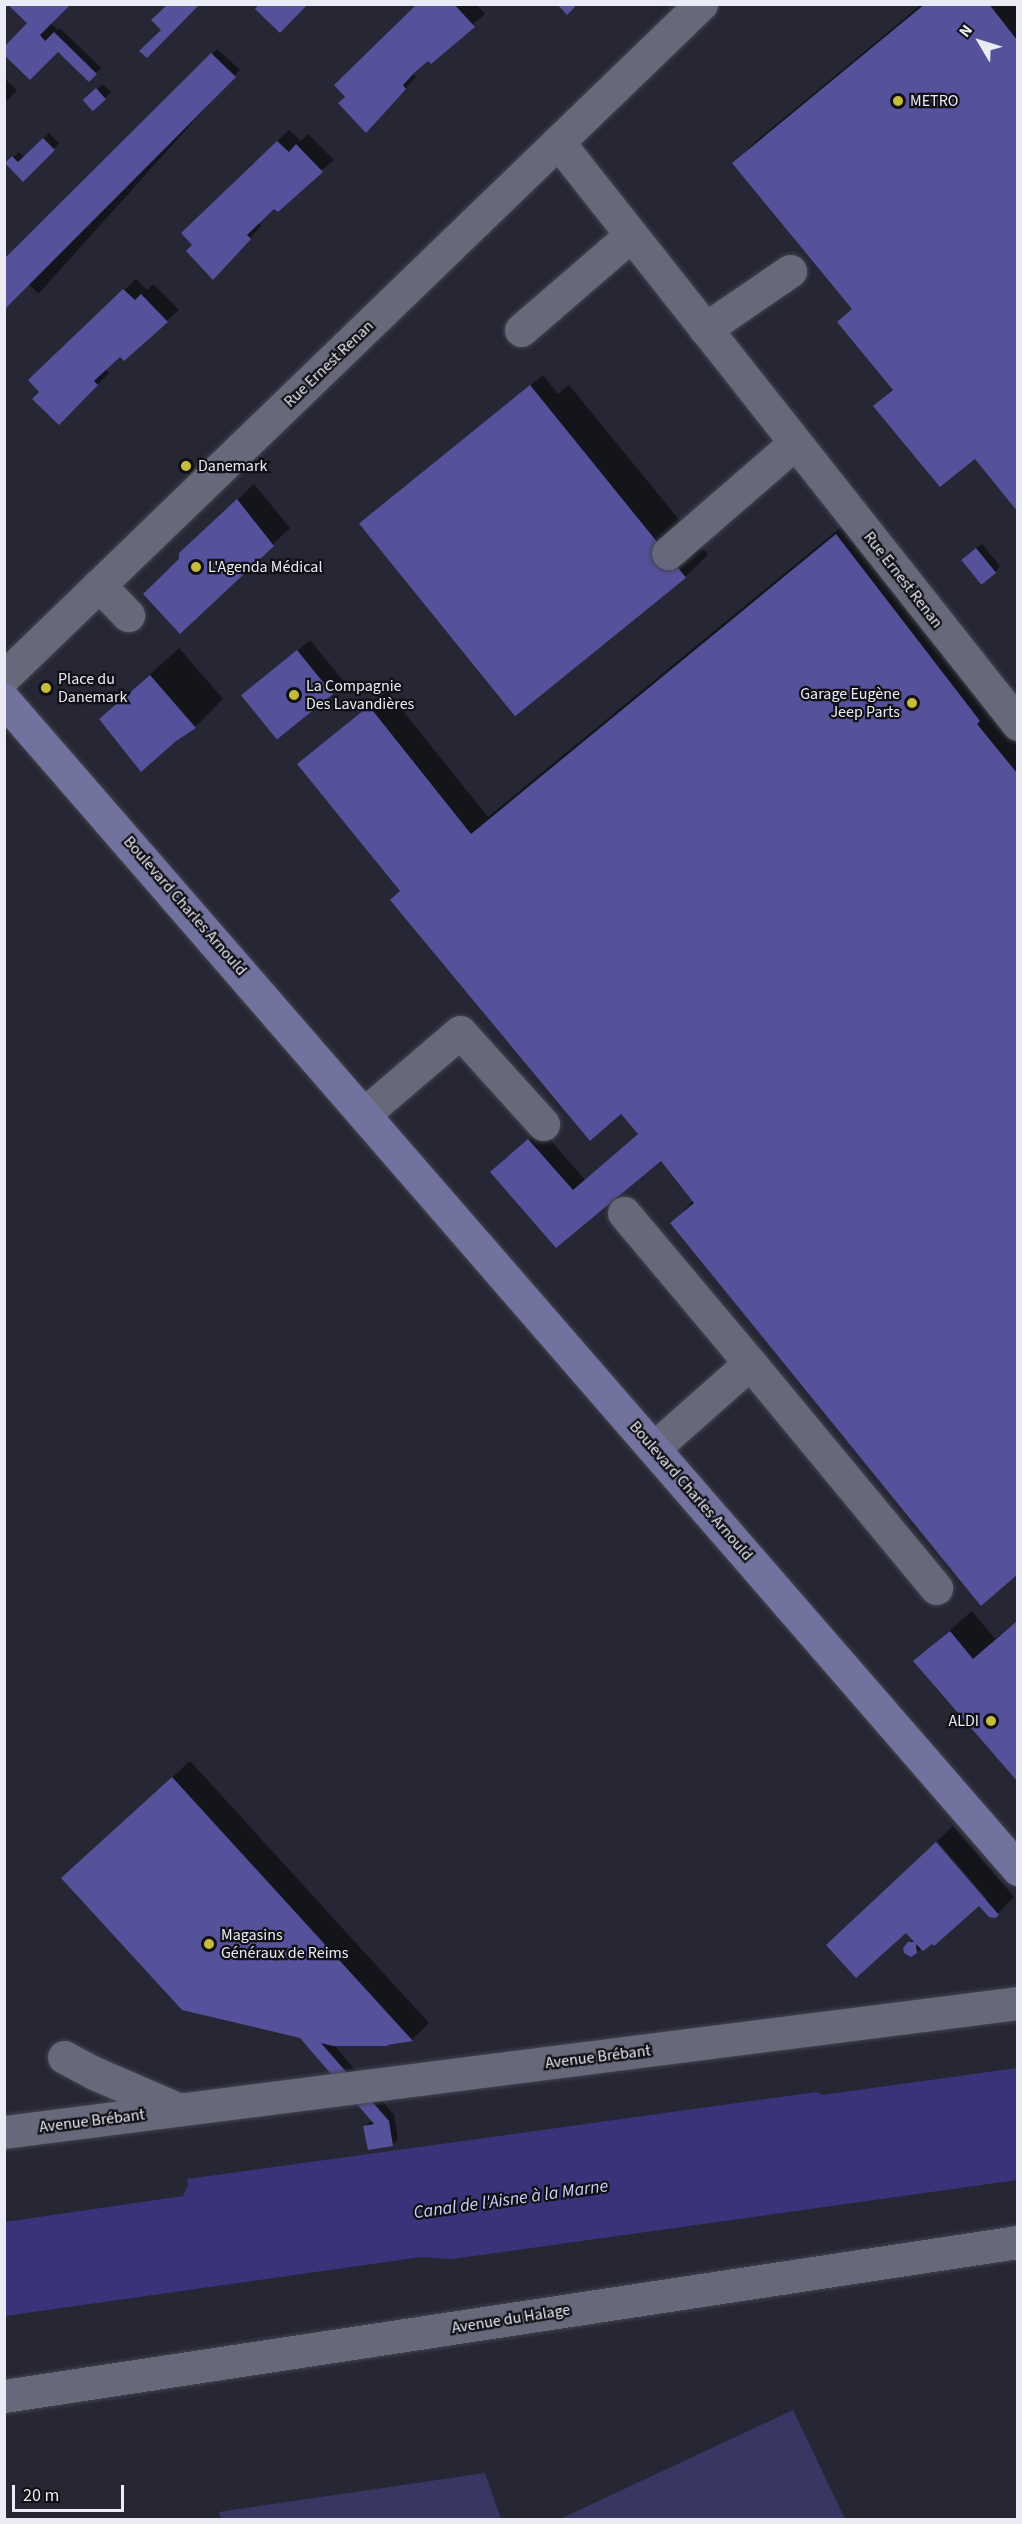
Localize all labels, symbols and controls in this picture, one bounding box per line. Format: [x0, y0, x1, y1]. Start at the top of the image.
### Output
north arrow [950, 12, 1010, 72]
text: N [954, 20, 978, 42]
place label: METRO [910, 91, 958, 111]
marker: METRO [891, 94, 905, 108]
street label: Rue Ernest Renan [280, 316, 378, 412]
place label: Danemark [198, 456, 267, 476]
marker: Danemark [179, 459, 193, 473]
street label: Rue Ernest Renan [859, 528, 947, 632]
place label: L'Agenda Médical [208, 557, 322, 577]
marker: L'Agenda Médical [189, 560, 203, 574]
place label: Place du Danemark [58, 669, 127, 707]
place label: La Compagnie Des Lavandières [306, 676, 414, 714]
marker: Place du Danemark [39, 681, 53, 695]
place label: Garage Eugène Jeep Parts [800, 684, 900, 722]
marker: La Compagnie Des Lavandières [287, 688, 301, 702]
marker: Garage Eugène Jeep Parts [905, 696, 919, 710]
street label: Boulevard Charles Arnould [119, 832, 251, 980]
street label: Boulevard Charles Arnould [625, 1417, 757, 1565]
place label: ALDI [948, 1711, 979, 1731]
marker: ALDI [984, 1714, 998, 1728]
place label: Magasins Généraux de Reims [221, 1925, 349, 1963]
marker: Magasins Généraux de Reims [202, 1937, 216, 1951]
street label: Avenue Brébant [544, 2041, 652, 2073]
street label: Avenue Brébant [38, 2105, 146, 2137]
water label: Canal de l'Aisne à la Marne [412, 2176, 610, 2224]
street label: Avenue du Halage [450, 2300, 572, 2338]
scale bar [15, 2473, 128, 2511]
text: 20 m [23, 2483, 59, 2508]

